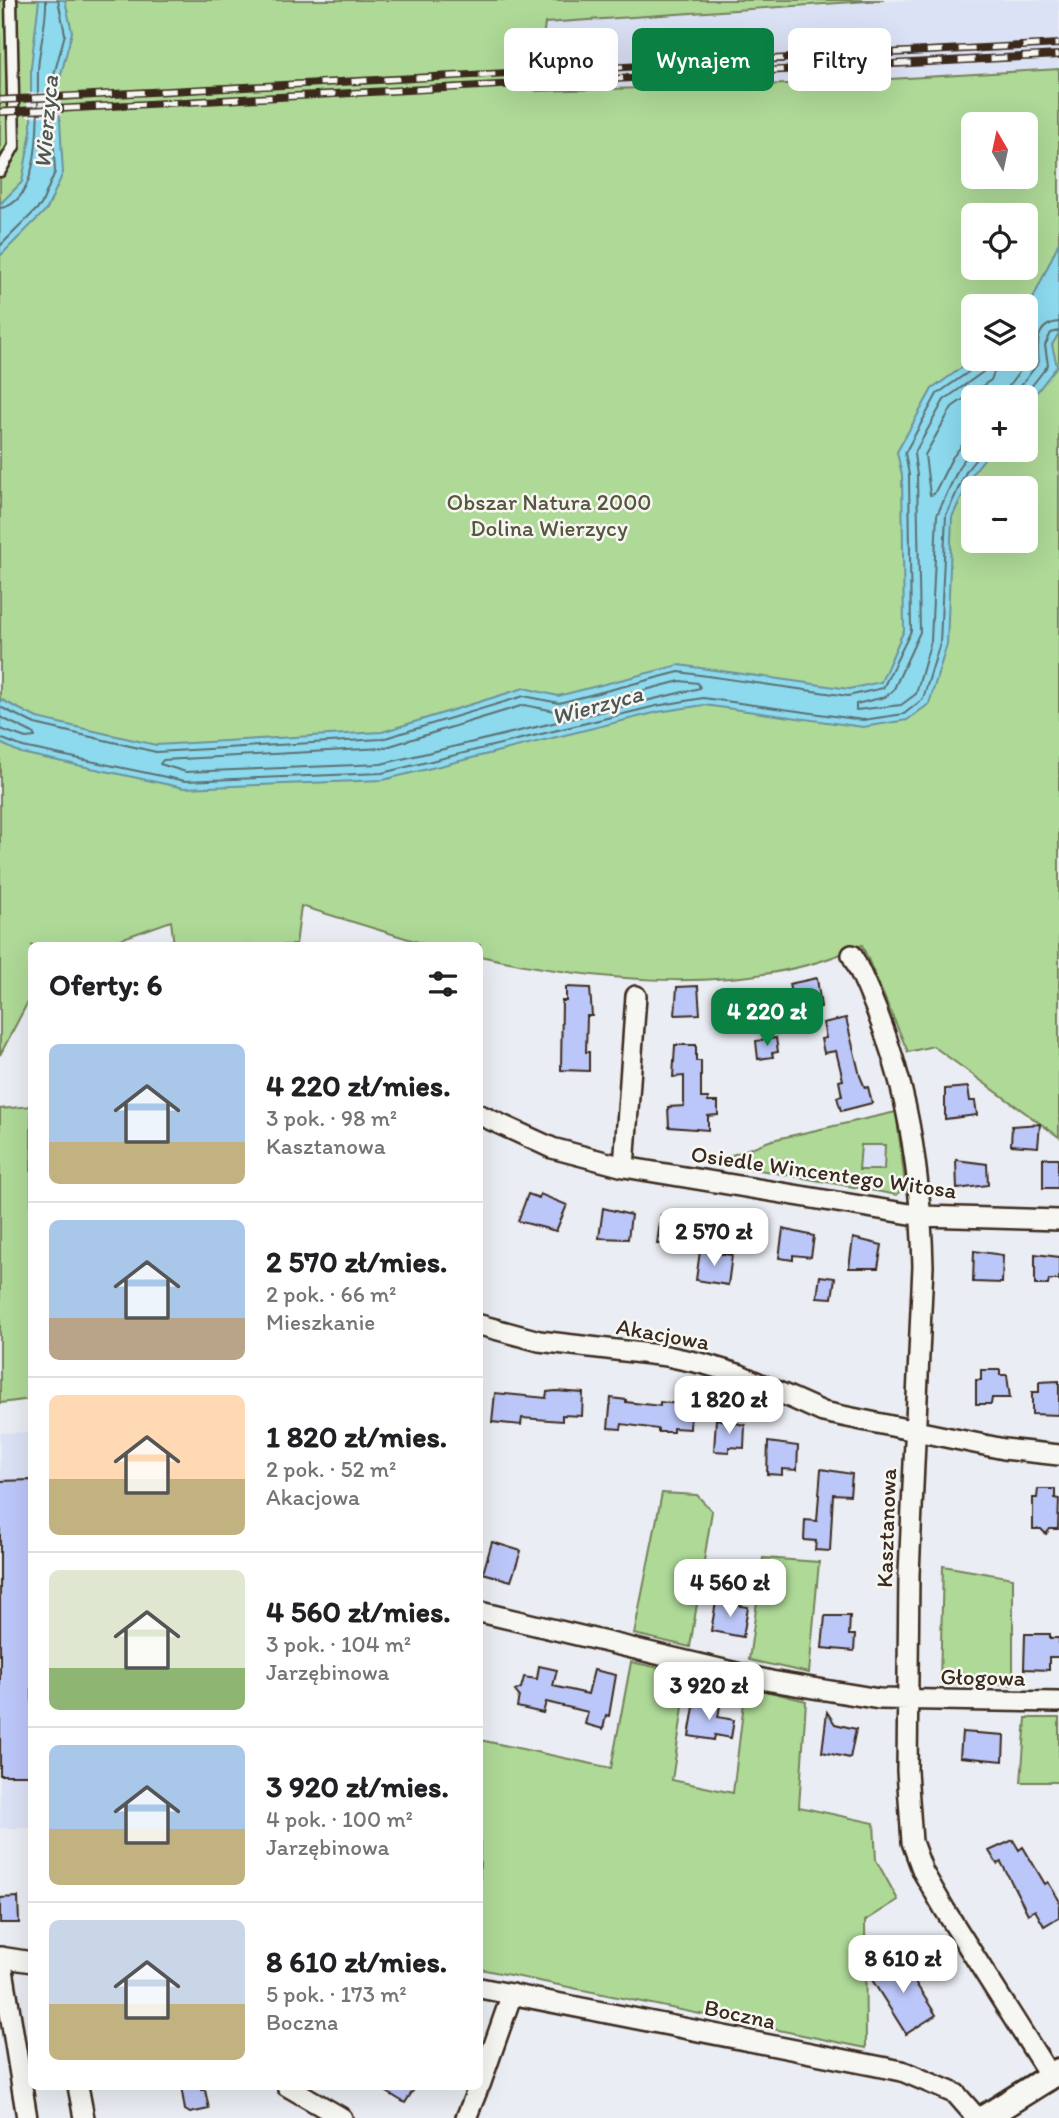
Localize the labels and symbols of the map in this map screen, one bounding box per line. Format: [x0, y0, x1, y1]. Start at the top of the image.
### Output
water label: Wierzyca [27, 74, 64, 170]
north arrow [961, 112, 1038, 189]
park label: Obszar Natura 2000 Dolina Wierzycy [447, 488, 651, 542]
water label: Wierzyca [548, 678, 646, 731]
pin: 4 220 zł [695, 988, 839, 1048]
street label: Osiedle Wincentego Witosa [689, 1139, 959, 1205]
pin: 2 570 zł [642, 1208, 786, 1268]
street label: Akacjowa [614, 1312, 712, 1356]
pin: 1 820 zł [657, 1376, 801, 1436]
street label: Kasztanowa [870, 1468, 902, 1588]
pin: 4 560 zł [658, 1560, 802, 1619]
pin: 3 920 zł [637, 1662, 781, 1722]
street label: Głogowa [940, 1662, 1026, 1692]
pin: 8 610 zł [831, 1936, 975, 1995]
street label: Boczna [702, 1993, 778, 2035]

